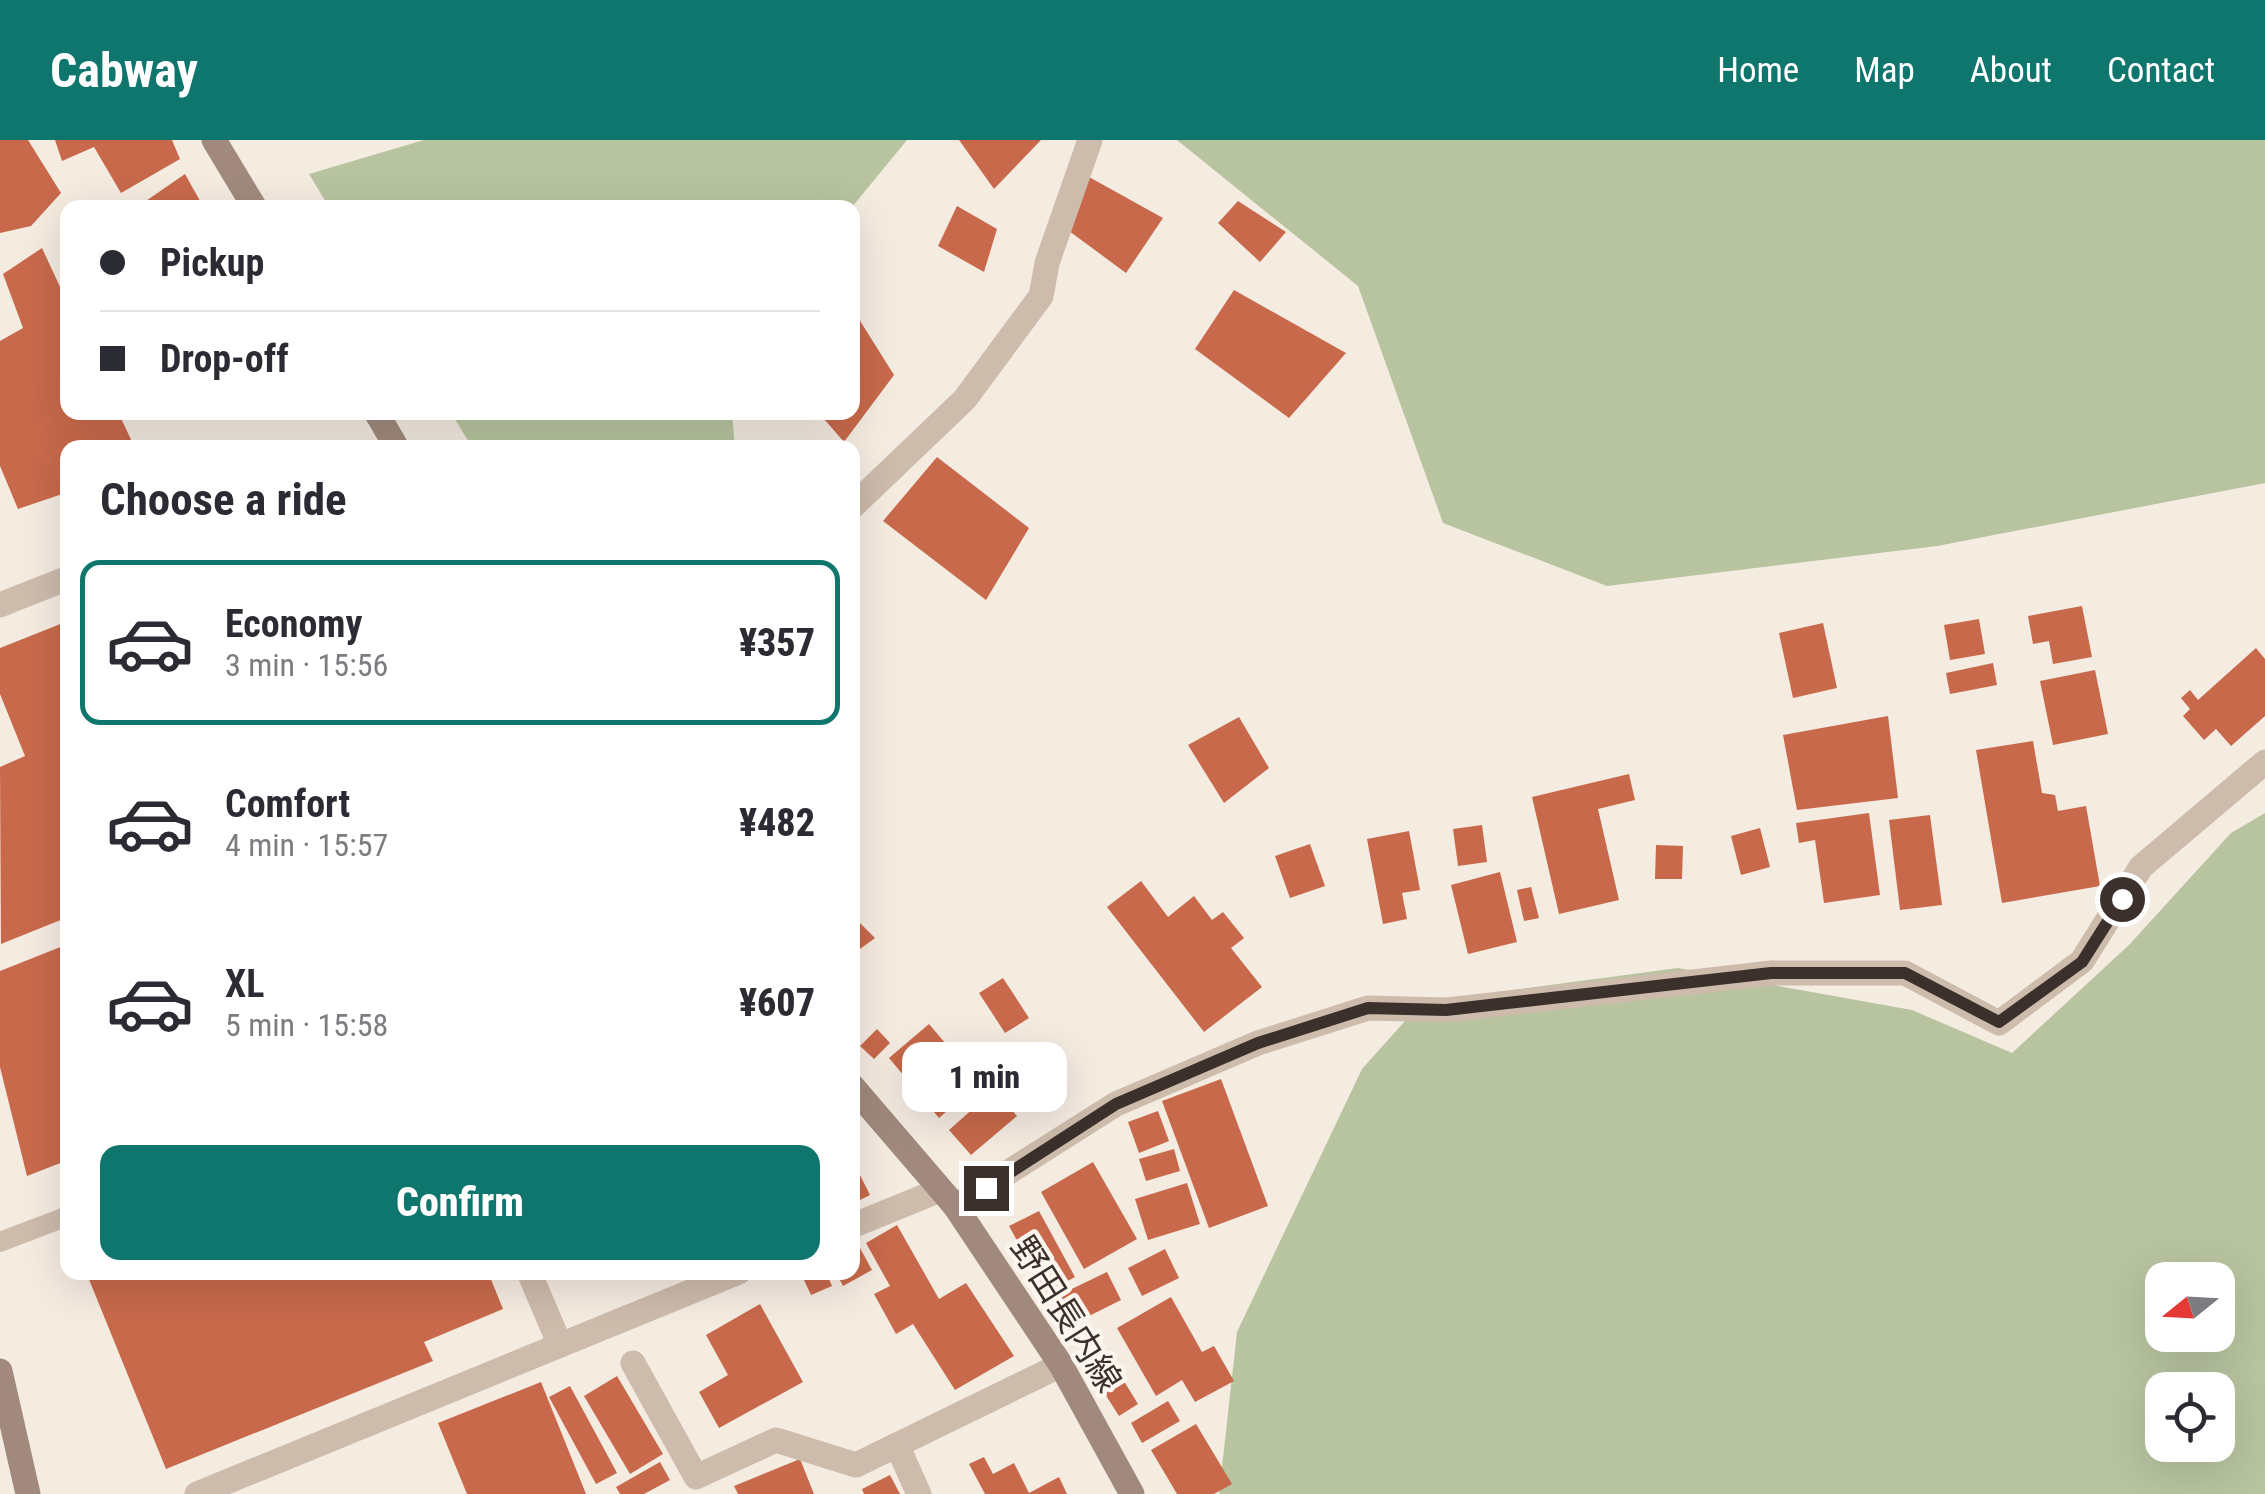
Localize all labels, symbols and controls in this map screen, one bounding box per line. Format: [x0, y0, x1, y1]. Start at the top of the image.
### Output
text: Cabway [50, 42, 198, 99]
text: Home [1717, 50, 1799, 91]
text: Map [1854, 50, 1915, 91]
text: About [1970, 50, 2052, 91]
text: Contact [2107, 50, 2215, 91]
text: Pickup [160, 241, 264, 285]
text: Drop-off [160, 337, 289, 381]
text: Choose a ride [100, 473, 347, 526]
icon: car [105, 598, 195, 688]
text: Economy [225, 602, 362, 646]
text: ¥357 [739, 621, 815, 665]
text: 3 min · 15:56 [225, 646, 388, 684]
icon: car [105, 778, 195, 868]
text: Comfort [225, 782, 350, 826]
text: ¥482 [739, 801, 815, 845]
text: 4 min · 15:57 [225, 826, 388, 864]
route start [2100, 877, 2145, 922]
icon: car [105, 958, 195, 1048]
text: XL [225, 962, 264, 1006]
text: ¥607 [739, 981, 815, 1025]
text: 5 min · 15:58 [225, 1006, 388, 1044]
callout: 1 min [904, 1043, 1068, 1113]
text: 1 min [949, 1058, 1020, 1096]
button: Confirm [100, 1145, 820, 1260]
route end [964, 1166, 1009, 1211]
street label: 野田長内線 [1002, 1229, 1129, 1399]
north arrow [2145, 1262, 2235, 1352]
map controls [2145, 1262, 2235, 1462]
button: locate [2145, 1372, 2235, 1462]

